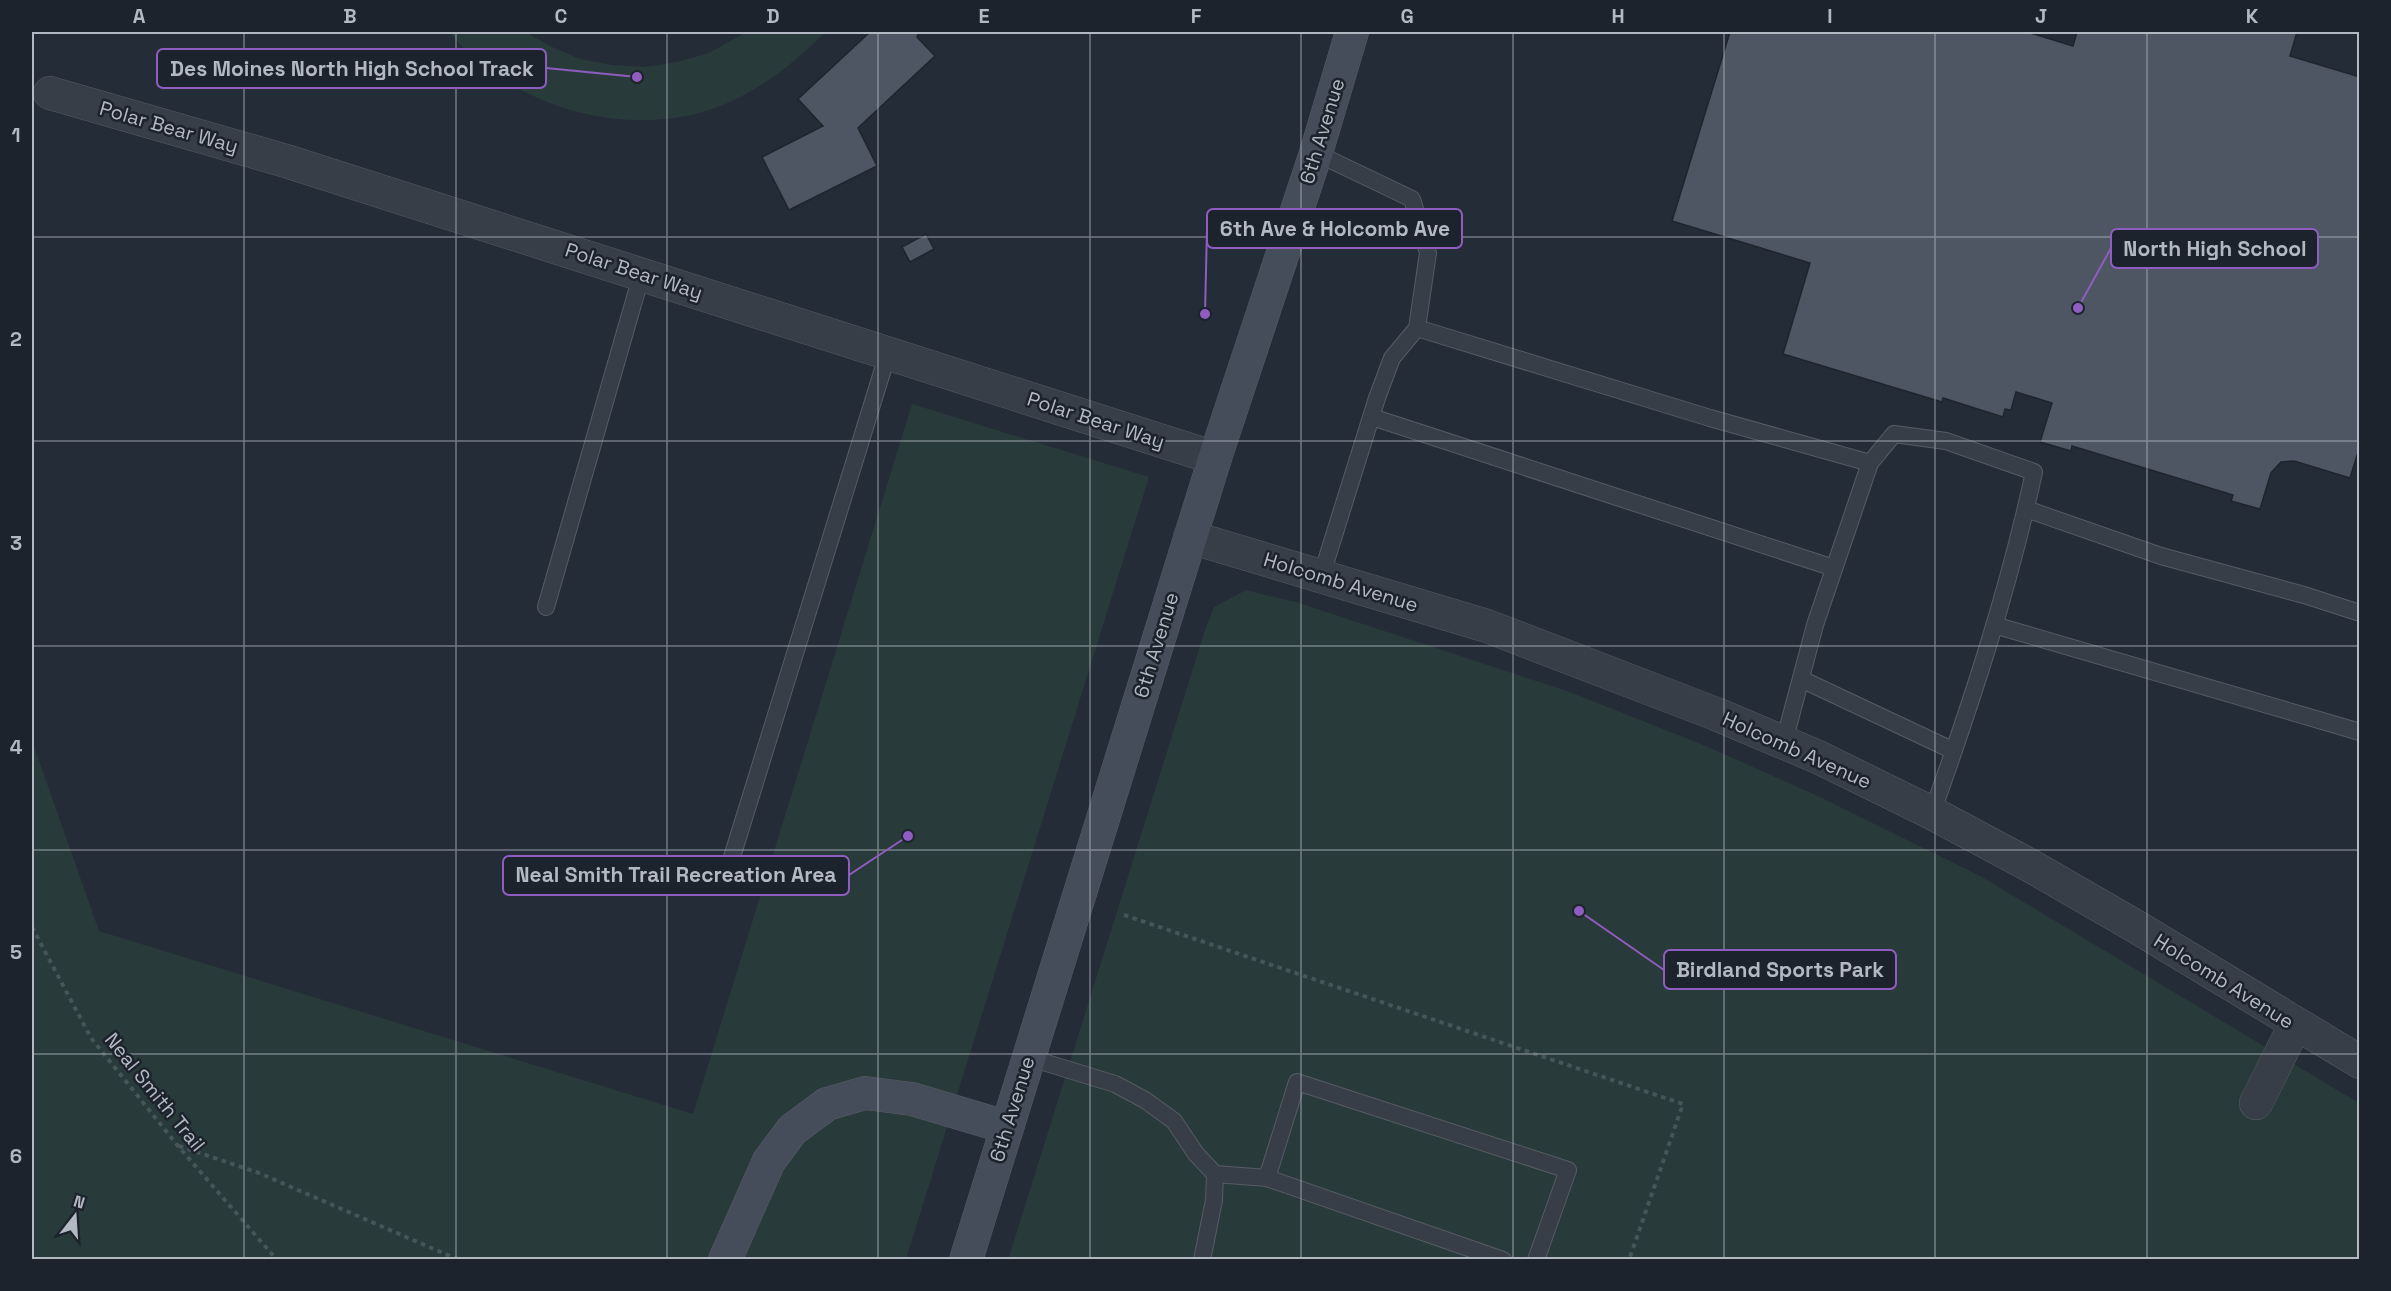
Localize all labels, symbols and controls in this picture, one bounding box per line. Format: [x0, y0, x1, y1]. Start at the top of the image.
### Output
text: A [133, 3, 146, 29]
text: B [343, 3, 357, 29]
text: C [555, 3, 568, 29]
text: D [766, 3, 780, 29]
text: E [978, 3, 990, 29]
text: F [1191, 3, 1202, 29]
text: G [1400, 3, 1414, 29]
text: H [1611, 3, 1625, 29]
text: I [1827, 3, 1833, 29]
text: J [2035, 3, 2047, 29]
text: K [2246, 3, 2259, 29]
callout: Des Moines North High School Track [157, 49, 546, 88]
text: Des Moines North High School Track [170, 55, 534, 82]
street label: 6th Avenue [1294, 75, 1350, 187]
street label: Polar Bear Way [97, 95, 241, 159]
text: 1 [11, 122, 21, 148]
callout: 6th Ave & Holcomb Ave [1207, 209, 1462, 248]
text: 6th Ave & Holcomb Ave [1220, 215, 1450, 242]
callout: North High School [2111, 229, 2318, 268]
text: North High School [2123, 235, 2307, 262]
street label: Polar Bear Way [562, 237, 706, 305]
text: 2 [10, 326, 22, 352]
street label: Polar Bear Way [1024, 386, 1168, 454]
text: 3 [10, 530, 22, 556]
street label: Holcomb Avenue [1261, 546, 1421, 618]
street label: 6th Avenue [1128, 589, 1184, 701]
street label: Holcomb Avenue [1718, 706, 1876, 794]
text: 4 [10, 734, 23, 760]
callout: Neal Smith Trail Recreation Area [503, 856, 849, 895]
text: Neal Smith Trail Recreation Area [515, 861, 837, 888]
street label: Holcomb Avenue [2149, 928, 2299, 1034]
text: 5 [10, 939, 22, 965]
callout: Birdland Sports Park [1664, 950, 1896, 989]
text: Birdland Sports Park [1676, 956, 1884, 983]
street label: Neal Smith Trail [99, 1027, 211, 1157]
street label: 6th Avenue [984, 1053, 1040, 1165]
text: 6 [10, 1143, 22, 1169]
north arrow [45, 1186, 105, 1246]
text: N [71, 1191, 87, 1214]

